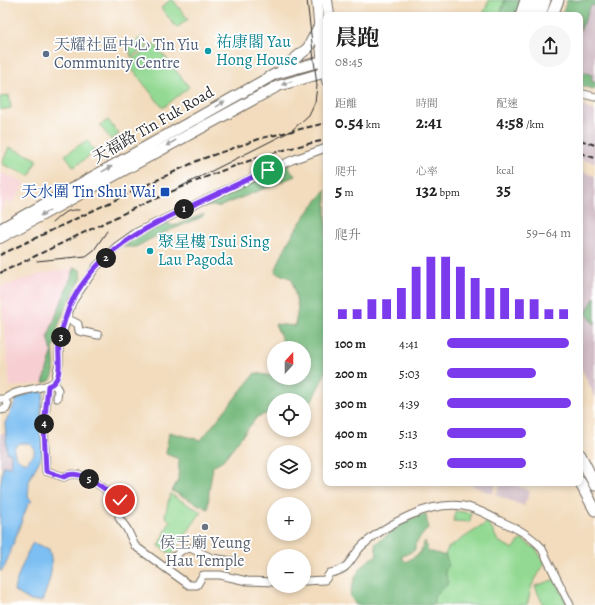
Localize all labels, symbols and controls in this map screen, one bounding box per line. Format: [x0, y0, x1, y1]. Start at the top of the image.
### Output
text: 晨跑 [335, 23, 379, 53]
button: share [529, 25, 571, 67]
place label: 祐康閣 Yau Hong House [216, 31, 298, 71]
place label: 天耀社區中心 Tin Yiu Community Centre [54, 34, 199, 74]
marker: 祐康閣 Yau Hong House [203, 46, 213, 56]
marker: 天耀社區中心 Tin Yiu Community Centre [41, 49, 51, 59]
text: 08:45 [335, 53, 363, 70]
street label: 天福路 Tin Fuk Road [88, 81, 218, 169]
one-way arrow [280, 81, 292, 87]
text: 距離 [335, 96, 357, 111]
text: 時間 [416, 96, 438, 111]
text: 配速 [496, 96, 518, 111]
one-way arrow [214, 101, 226, 108]
text: 0.54 [335, 111, 363, 134]
text: 2:41 [416, 111, 442, 134]
text: 4:58 [496, 111, 524, 134]
text: km [363, 117, 380, 132]
text: /km [524, 117, 544, 132]
one-way arrow [165, 140, 177, 147]
pin [251, 153, 285, 187]
icon: arrive [257, 159, 279, 181]
text: kcal [496, 163, 514, 178]
text: 爬升 [335, 164, 357, 179]
text: 心率 [416, 164, 438, 179]
one-way arrow [102, 166, 113, 172]
text: 35 [496, 178, 511, 201]
text: 5 [335, 179, 342, 202]
text: 132 [416, 179, 437, 202]
place label: 天水圍 Tin Shui Wai [21, 181, 156, 203]
text: m [342, 185, 354, 200]
text: bpm [437, 185, 460, 200]
marker: 天水圍 Tin Shui Wai [159, 186, 171, 198]
pin: 1 [174, 199, 194, 219]
text: 1 [182, 201, 186, 216]
one-way arrow [39, 209, 51, 216]
text: 59–64 m [526, 224, 571, 241]
text: 爬升 [335, 226, 361, 243]
place label: 聚星樓 Tsui Sing Lau Pagoda [158, 231, 270, 271]
marker: 聚星樓 Tsui Sing Lau Pagoda [145, 246, 155, 256]
pin: 2 [96, 248, 116, 268]
text: 2 [103, 250, 109, 265]
pin: 3 [51, 327, 71, 347]
text: 3 [59, 329, 63, 344]
text: 100 m [335, 335, 366, 352]
text: 4:41 [399, 335, 418, 352]
north arrow [267, 341, 311, 385]
map controls [267, 341, 311, 593]
text: 200 m [335, 365, 368, 382]
text: 5:03 [399, 365, 420, 382]
button: locate [267, 393, 311, 437]
text: 300 m [335, 395, 367, 412]
text: 4:39 [399, 395, 419, 412]
pin: 4 [34, 414, 54, 434]
text: 4 [41, 416, 47, 431]
text: 400 m [335, 425, 367, 442]
text: 5:13 [399, 425, 418, 442]
button: layers [267, 445, 311, 489]
text: 500 m [335, 455, 367, 472]
text: 5:13 [399, 455, 418, 472]
pin: 5 [79, 469, 99, 489]
text: 5 [87, 471, 91, 486]
pin [103, 483, 137, 517]
icon: check [109, 489, 131, 511]
button: + [267, 497, 311, 541]
marker: 侯王廟 Yeung Hau Temple [200, 522, 210, 532]
place label: 侯王廟 Yeung Hau Temple [159, 532, 251, 572]
button: − [267, 549, 311, 593]

